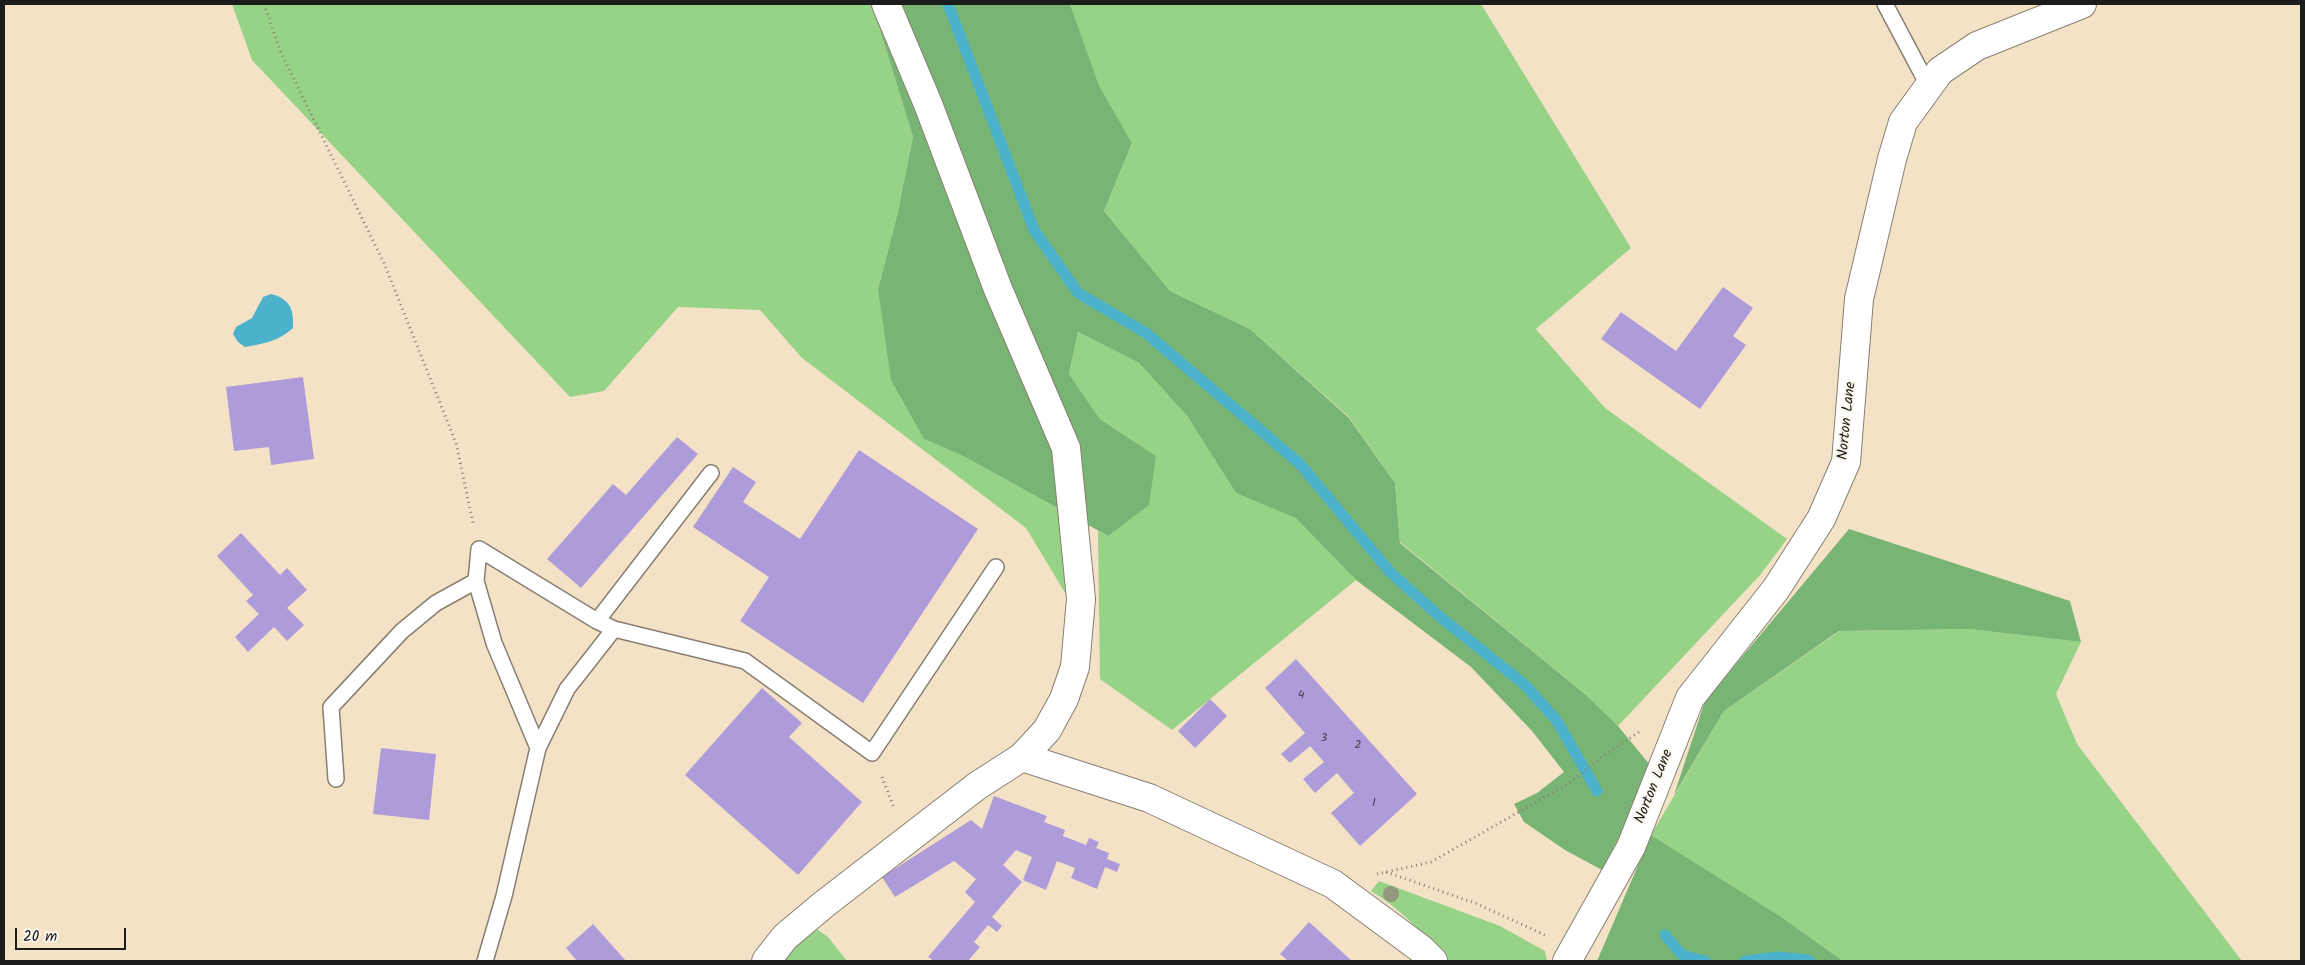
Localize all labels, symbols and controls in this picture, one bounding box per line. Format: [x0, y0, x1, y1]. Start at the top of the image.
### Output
street label: Norton Lane [1835, 381, 1861, 461]
house number: 4 [1298, 689, 1304, 703]
house number: 3 [1321, 732, 1327, 746]
house number: 2 [1355, 739, 1361, 753]
street label: Norton Lane [1632, 747, 1678, 827]
house number: 1 [1372, 797, 1376, 811]
scale bar [18, 918, 129, 950]
text: 20 m [23, 925, 57, 949]

